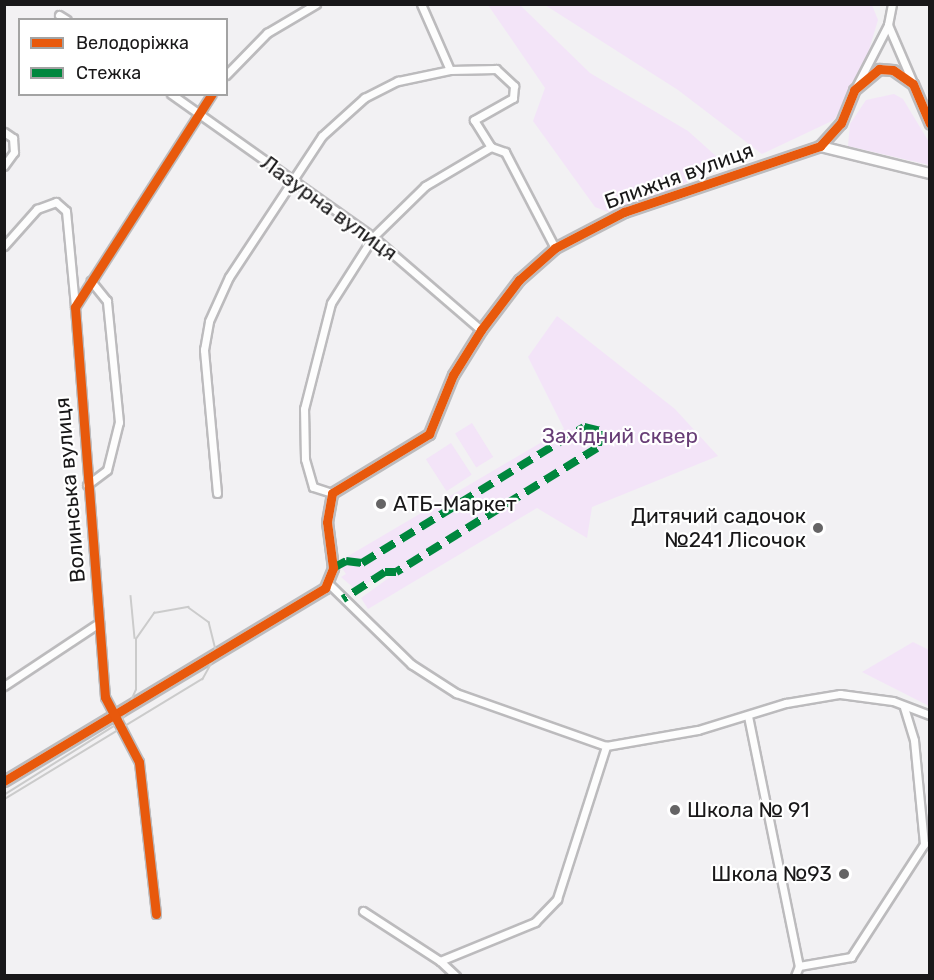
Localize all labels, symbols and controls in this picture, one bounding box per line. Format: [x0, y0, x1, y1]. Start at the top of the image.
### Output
legend [18, 18, 228, 96]
text: Велодоріжка [76, 32, 189, 54]
text: Стежка [76, 62, 141, 84]
street label: Ближня вулиця [601, 137, 757, 215]
street label: Лазурна вулиця [256, 150, 402, 266]
street label: Волинська вулиця [49, 396, 91, 584]
park label: Західний сквер [542, 423, 698, 449]
place label: АТБ-Маркет [393, 491, 517, 517]
marker: АТБ-Маркет [374, 497, 388, 511]
place label: Дитячий садочок №241 Лісочок [631, 503, 806, 553]
marker: Дитячий садочок №241 Лісочок [811, 521, 825, 535]
place label: Школа № 91 [687, 797, 810, 823]
marker: Школа № 91 [668, 803, 682, 817]
place label: Школа №93 [711, 861, 832, 887]
marker: Школа №93 [837, 867, 851, 881]

